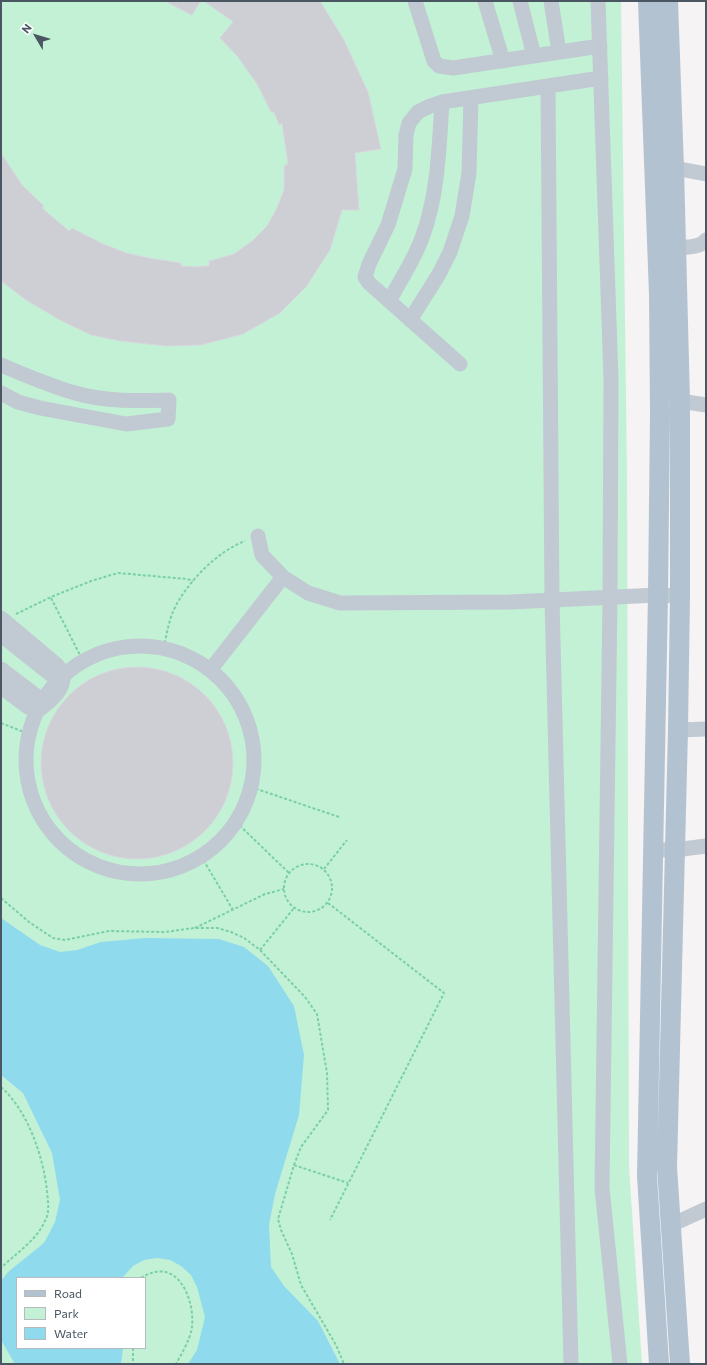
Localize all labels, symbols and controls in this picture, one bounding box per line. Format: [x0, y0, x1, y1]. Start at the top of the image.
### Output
north arrow [16, 16, 56, 56]
text: N [18, 21, 34, 36]
legend [16, 1277, 146, 1349]
text: Road [54, 1286, 82, 1300]
text: Park [54, 1306, 79, 1320]
text: Water [54, 1326, 88, 1340]

